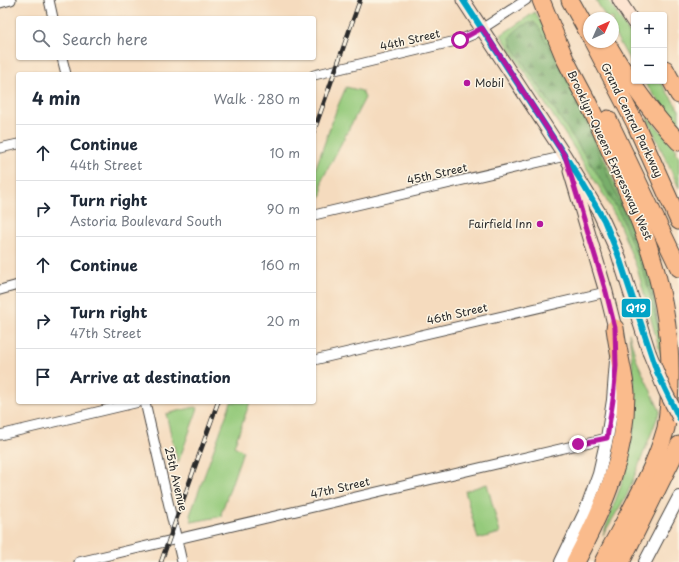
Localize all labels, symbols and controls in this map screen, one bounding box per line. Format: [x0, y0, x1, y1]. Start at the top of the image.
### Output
north arrow [583, 12, 619, 48]
map controls [631, 12, 667, 84]
button: + [631, 12, 667, 48]
search box [16, 16, 316, 60]
street label: 44th Street [378, 24, 442, 55]
icon: search [30, 27, 52, 49]
text: Search here [62, 27, 148, 50]
route start [451, 31, 469, 49]
button: − [631, 48, 667, 84]
street label: Grand Central Parkway [597, 59, 668, 180]
street label: Brooklyn-Queens Expressway West [563, 67, 658, 243]
place label: Mobil [475, 74, 504, 91]
marker: Mobil [462, 78, 472, 88]
text: 4 min [32, 85, 80, 111]
text: Walk · 280 m [213, 89, 300, 108]
text: Continue [70, 132, 138, 155]
icon: ahead [32, 142, 54, 164]
text: 10 m [270, 143, 300, 162]
text: 44th Street [70, 155, 142, 174]
street label: 45th Street [405, 158, 469, 189]
text: Turn right [70, 188, 147, 211]
icon: right [32, 198, 54, 220]
text: 90 m [267, 199, 300, 218]
text: Astoria Boulevard South [70, 211, 222, 230]
place label: Fairfield Inn [468, 215, 532, 232]
marker: Fairfield Inn [535, 219, 545, 229]
text: Continue [70, 253, 138, 276]
icon: ahead [32, 254, 54, 276]
text: 160 m [261, 255, 300, 274]
street label: 46th Street [425, 298, 489, 329]
line badge: Q19 [621, 298, 651, 318]
text: Q19 [626, 299, 647, 316]
text: Turn right [70, 300, 147, 323]
icon: right [32, 310, 54, 332]
text: 20 m [266, 311, 300, 330]
text: 47th Street [70, 323, 141, 342]
text: Arrive at destination [70, 365, 231, 388]
icon: arrive [32, 366, 54, 388]
route end [569, 435, 587, 453]
street label: 25th Avenue [161, 445, 192, 513]
street label: 47th Street [309, 472, 372, 503]

